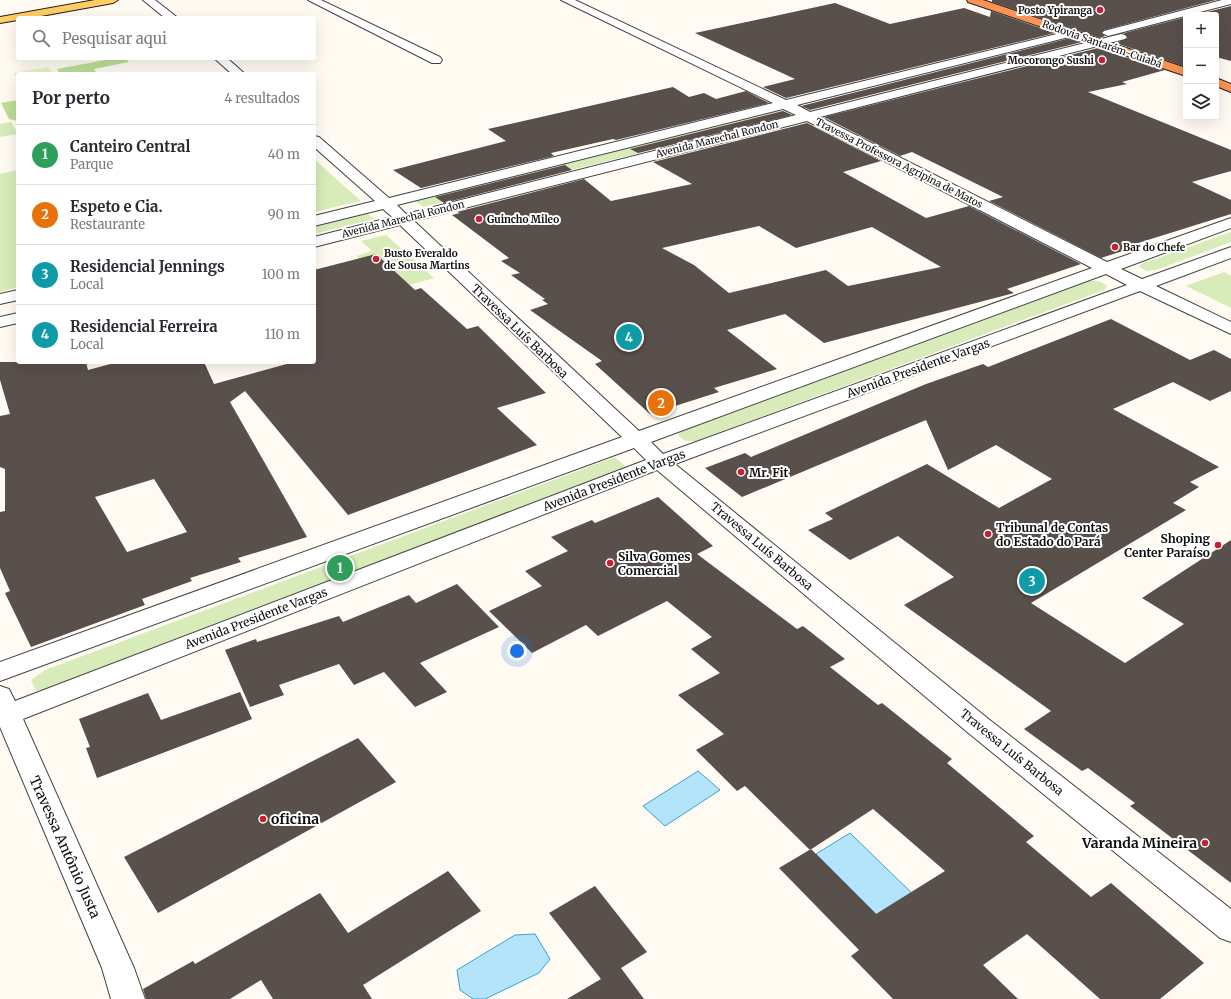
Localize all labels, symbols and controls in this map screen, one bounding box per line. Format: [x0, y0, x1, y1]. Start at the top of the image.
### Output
place label: Posto Ypiranga [1018, 4, 1092, 17]
marker: Posto Ypiranga [1095, 5, 1105, 15]
map controls [1183, 12, 1219, 120]
button: + [1183, 12, 1219, 48]
search box [16, 16, 316, 60]
street label: Rodovia Santarém-Cuiabá [1040, 17, 1164, 71]
icon: search [30, 27, 52, 49]
text: Pesquisar aqui [62, 29, 167, 48]
button: − [1183, 48, 1219, 84]
place label: Mocorongo Sushi [1008, 54, 1095, 67]
marker: Mocorongo Sushi [1097, 55, 1107, 65]
button: layers [1183, 84, 1219, 120]
text: Por perto [32, 87, 110, 109]
text: 4 resultados [224, 90, 300, 107]
street label: Travessa Professora Agripina de Matos [813, 115, 985, 211]
street label: Avenida Marechal Rondon [653, 117, 780, 161]
text: Canteiro Central [70, 137, 190, 156]
text: 1 [42, 146, 48, 163]
text: 40 m [268, 146, 300, 163]
text: Parque [70, 156, 113, 173]
text: Espeto e Cia. [70, 197, 163, 216]
street label: Avenida Marechal Rondon [339, 197, 466, 241]
text: 2 [41, 206, 49, 223]
text: 90 m [268, 206, 300, 223]
place label: Guincho Mileo [487, 213, 559, 226]
marker: Guincho Mileo [474, 214, 484, 224]
text: Restaurante [70, 216, 145, 233]
place label: Bar do Chefe [1123, 241, 1186, 254]
marker: Bar do Chefe [1110, 242, 1120, 252]
place label: Busto Everaldo de Sousa Martins [384, 247, 470, 272]
marker: Busto Everaldo de Sousa Martins [371, 254, 381, 264]
text: Residencial Jennings [70, 257, 225, 276]
text: 3 [41, 266, 49, 283]
text: 100 m [262, 266, 300, 283]
text: Local [70, 276, 104, 293]
street label: Travessa Luís Barbosa [469, 281, 572, 381]
text: Residencial Ferreira [70, 317, 218, 336]
pin: 4 [616, 322, 642, 352]
text: 4 [41, 326, 49, 343]
text: 110 m [265, 326, 300, 343]
street label: Avenida Presidente Vargas [843, 335, 992, 401]
text: Local [70, 336, 104, 353]
pin: 2 [648, 388, 674, 418]
street label: Avenida Presidente Vargas [540, 446, 687, 514]
place label: Mr. Fit [749, 465, 788, 480]
marker: Mr. Fit [736, 467, 746, 477]
street label: Travessa Luís Barbosa [708, 499, 817, 593]
place label: Tribunal de Contas do Estado do Pará [996, 520, 1108, 549]
marker: Tribunal de Contas do Estado do Pará [983, 529, 993, 539]
place label: Shoping Center Paraíso [1124, 531, 1210, 560]
marker: Shoping Center Paraíso [1213, 540, 1223, 550]
place label: Silva Gomes Comercial [618, 549, 690, 578]
pin: 1 [327, 553, 353, 583]
marker: Silva Gomes Comercial [605, 558, 615, 568]
pin: 3 [1019, 566, 1045, 596]
street label: Avenida Presidente Vargas [182, 584, 329, 652]
your location [507, 641, 527, 661]
street label: Travessa Luís Barbosa [957, 706, 1067, 799]
street label: Travessa Antônio Justa [25, 773, 105, 921]
place label: oficina [271, 810, 319, 828]
marker: oficina [258, 814, 268, 824]
place label: Varanda Mineira [1081, 834, 1197, 852]
marker: Varanda Mineira [1200, 838, 1210, 848]

